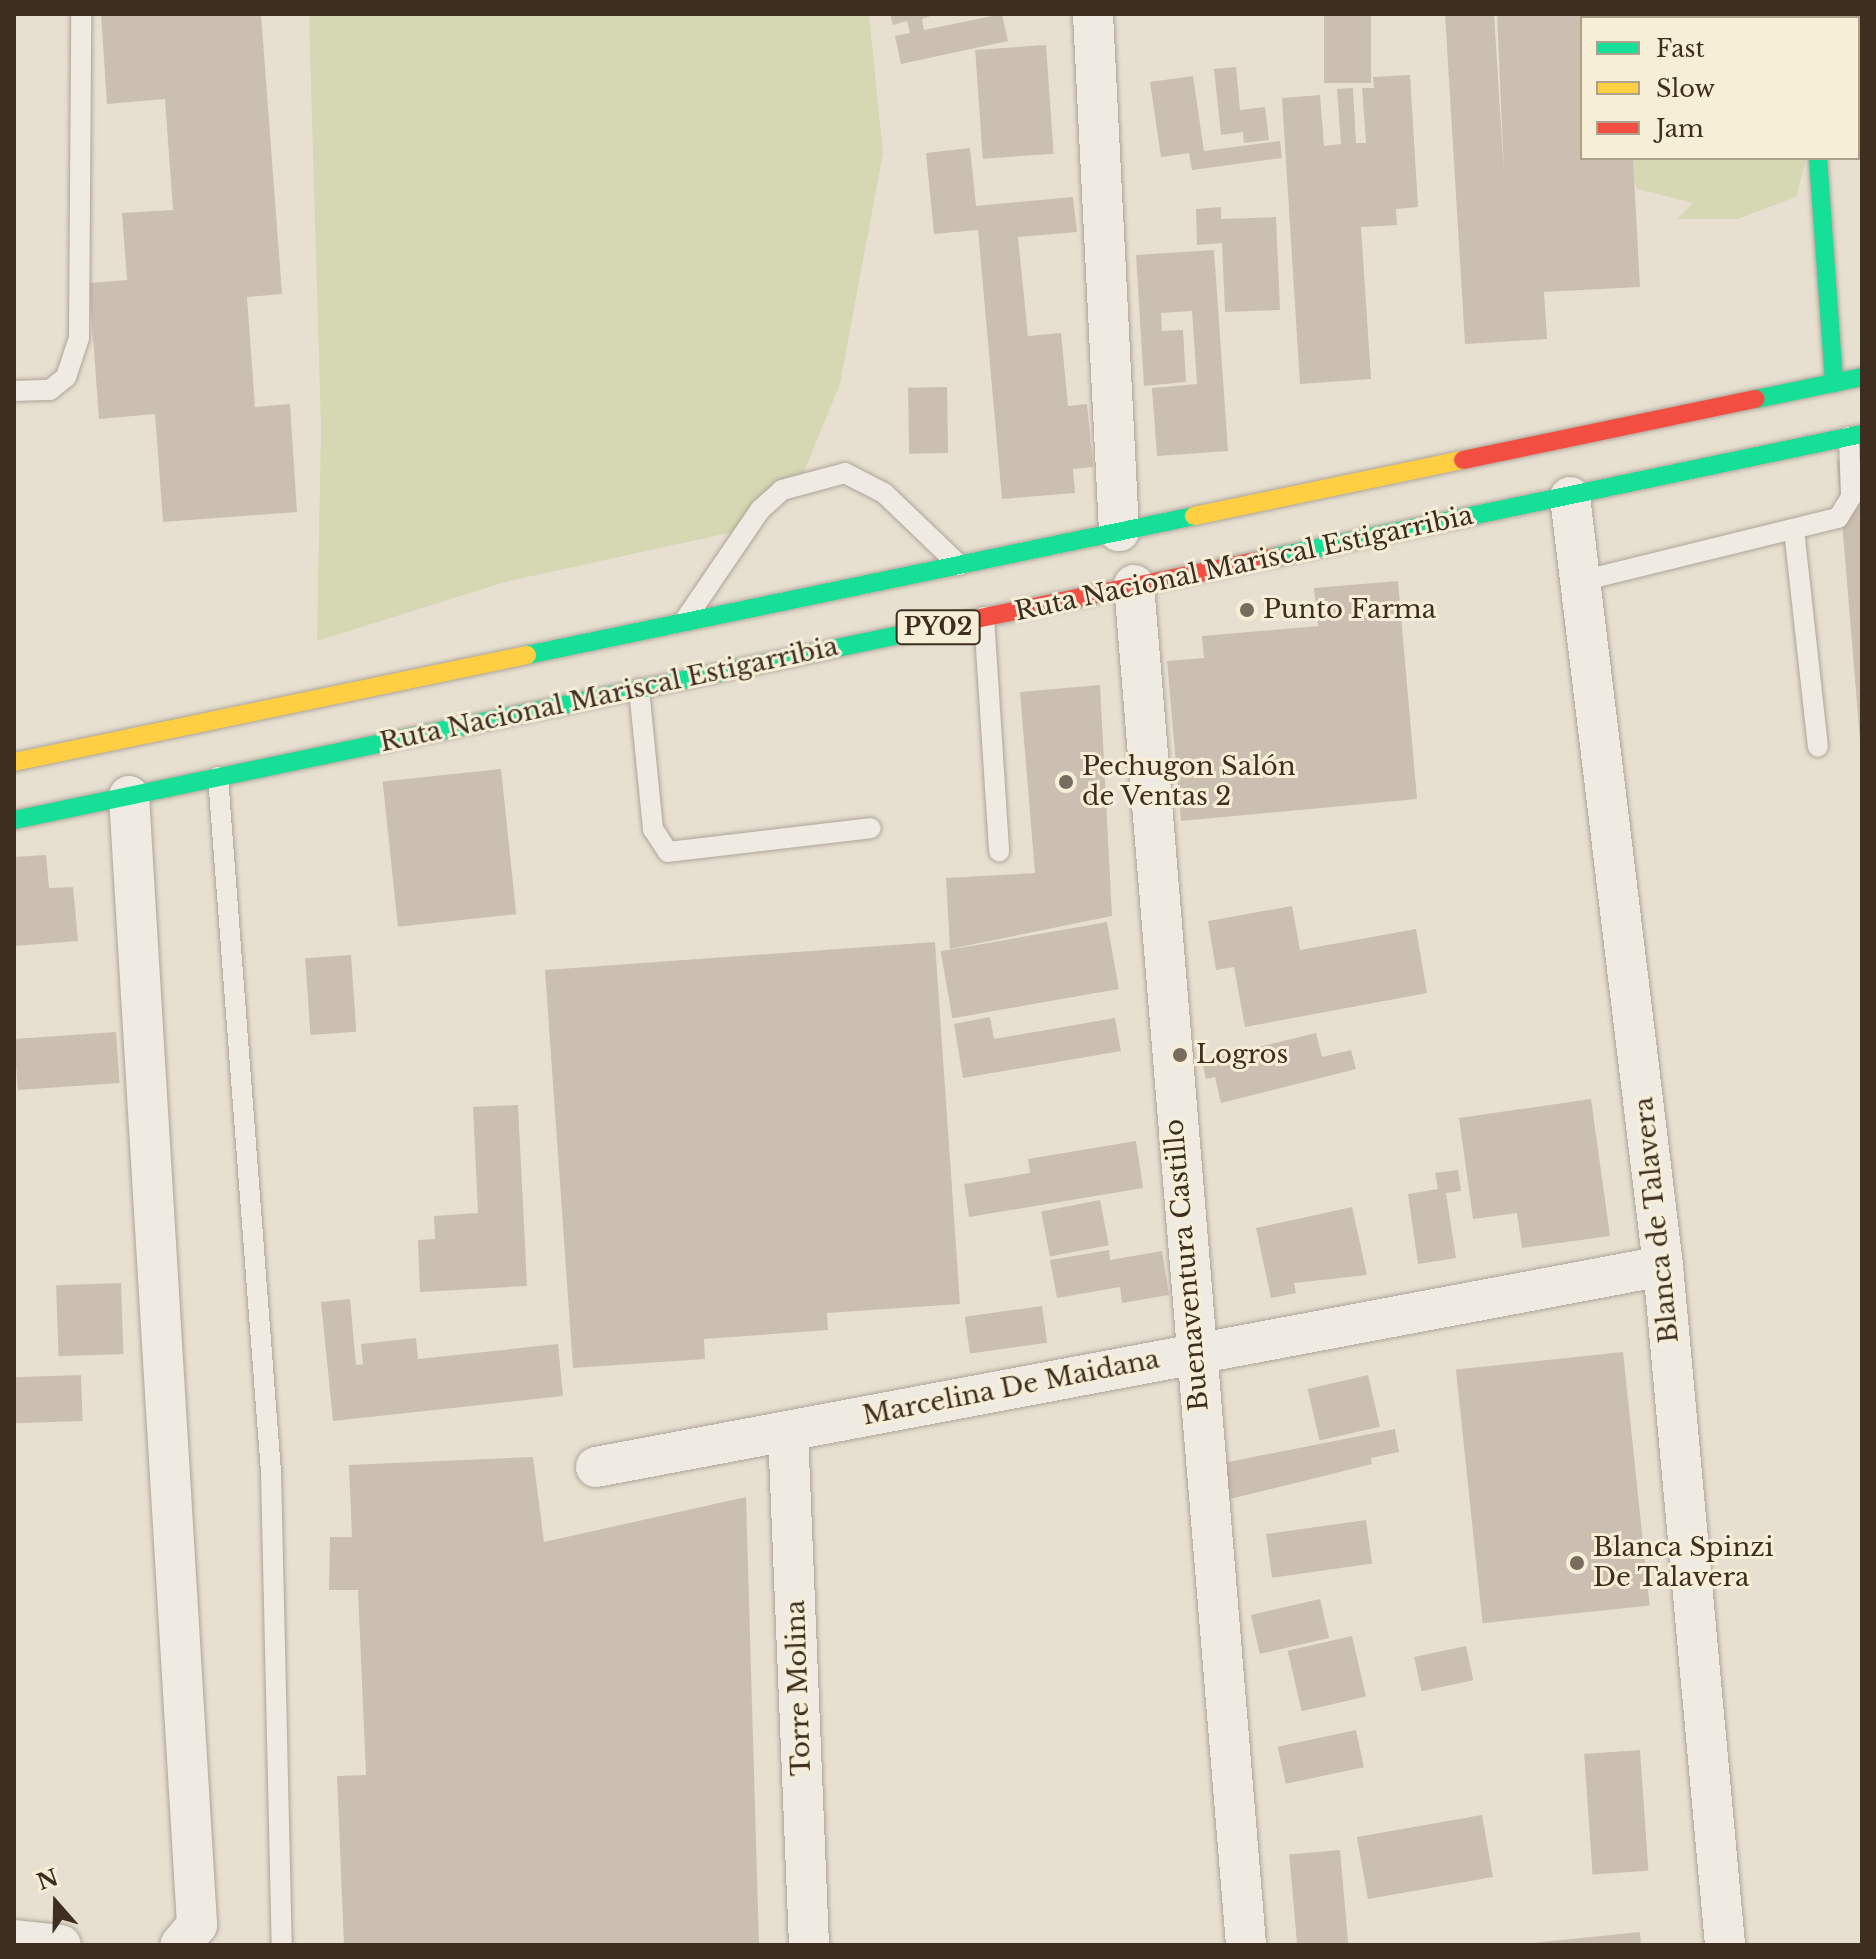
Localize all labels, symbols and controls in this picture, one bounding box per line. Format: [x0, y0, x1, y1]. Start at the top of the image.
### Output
legend [1580, 16, 1860, 160]
text: Fast [1656, 34, 1704, 63]
text: Slow [1656, 74, 1715, 103]
text: Jam [1656, 114, 1704, 143]
street label: Ruta Nacional Mariscal Estigarribia [1012, 500, 1476, 628]
place label: Punto Farma [1263, 594, 1436, 626]
marker: Punto Farma [1238, 601, 1256, 619]
road number: PY02 [894, 607, 982, 647]
street label: Ruta Nacional Mariscal Estigarribia [377, 631, 841, 759]
place label: Pechugon Salón de Ventas 2 [1082, 751, 1296, 812]
marker: Pechugon Salón de Ventas 2 [1057, 773, 1075, 791]
place label: Logros [1196, 1039, 1288, 1071]
marker: Logros [1171, 1046, 1189, 1064]
street label: Blanca de Talavera [1629, 1095, 1685, 1345]
street label: Buenaventura Castillo [1159, 1118, 1215, 1412]
street label: Marcelina De Maidana [860, 1344, 1162, 1432]
place label: Blanca Spinzi De Talavera [1593, 1532, 1774, 1594]
marker: Blanca Spinzi De Talavera [1568, 1554, 1586, 1572]
street label: Torre Molina [780, 1599, 818, 1777]
north arrow [16, 1863, 96, 1943]
text: N [33, 1864, 62, 1896]

